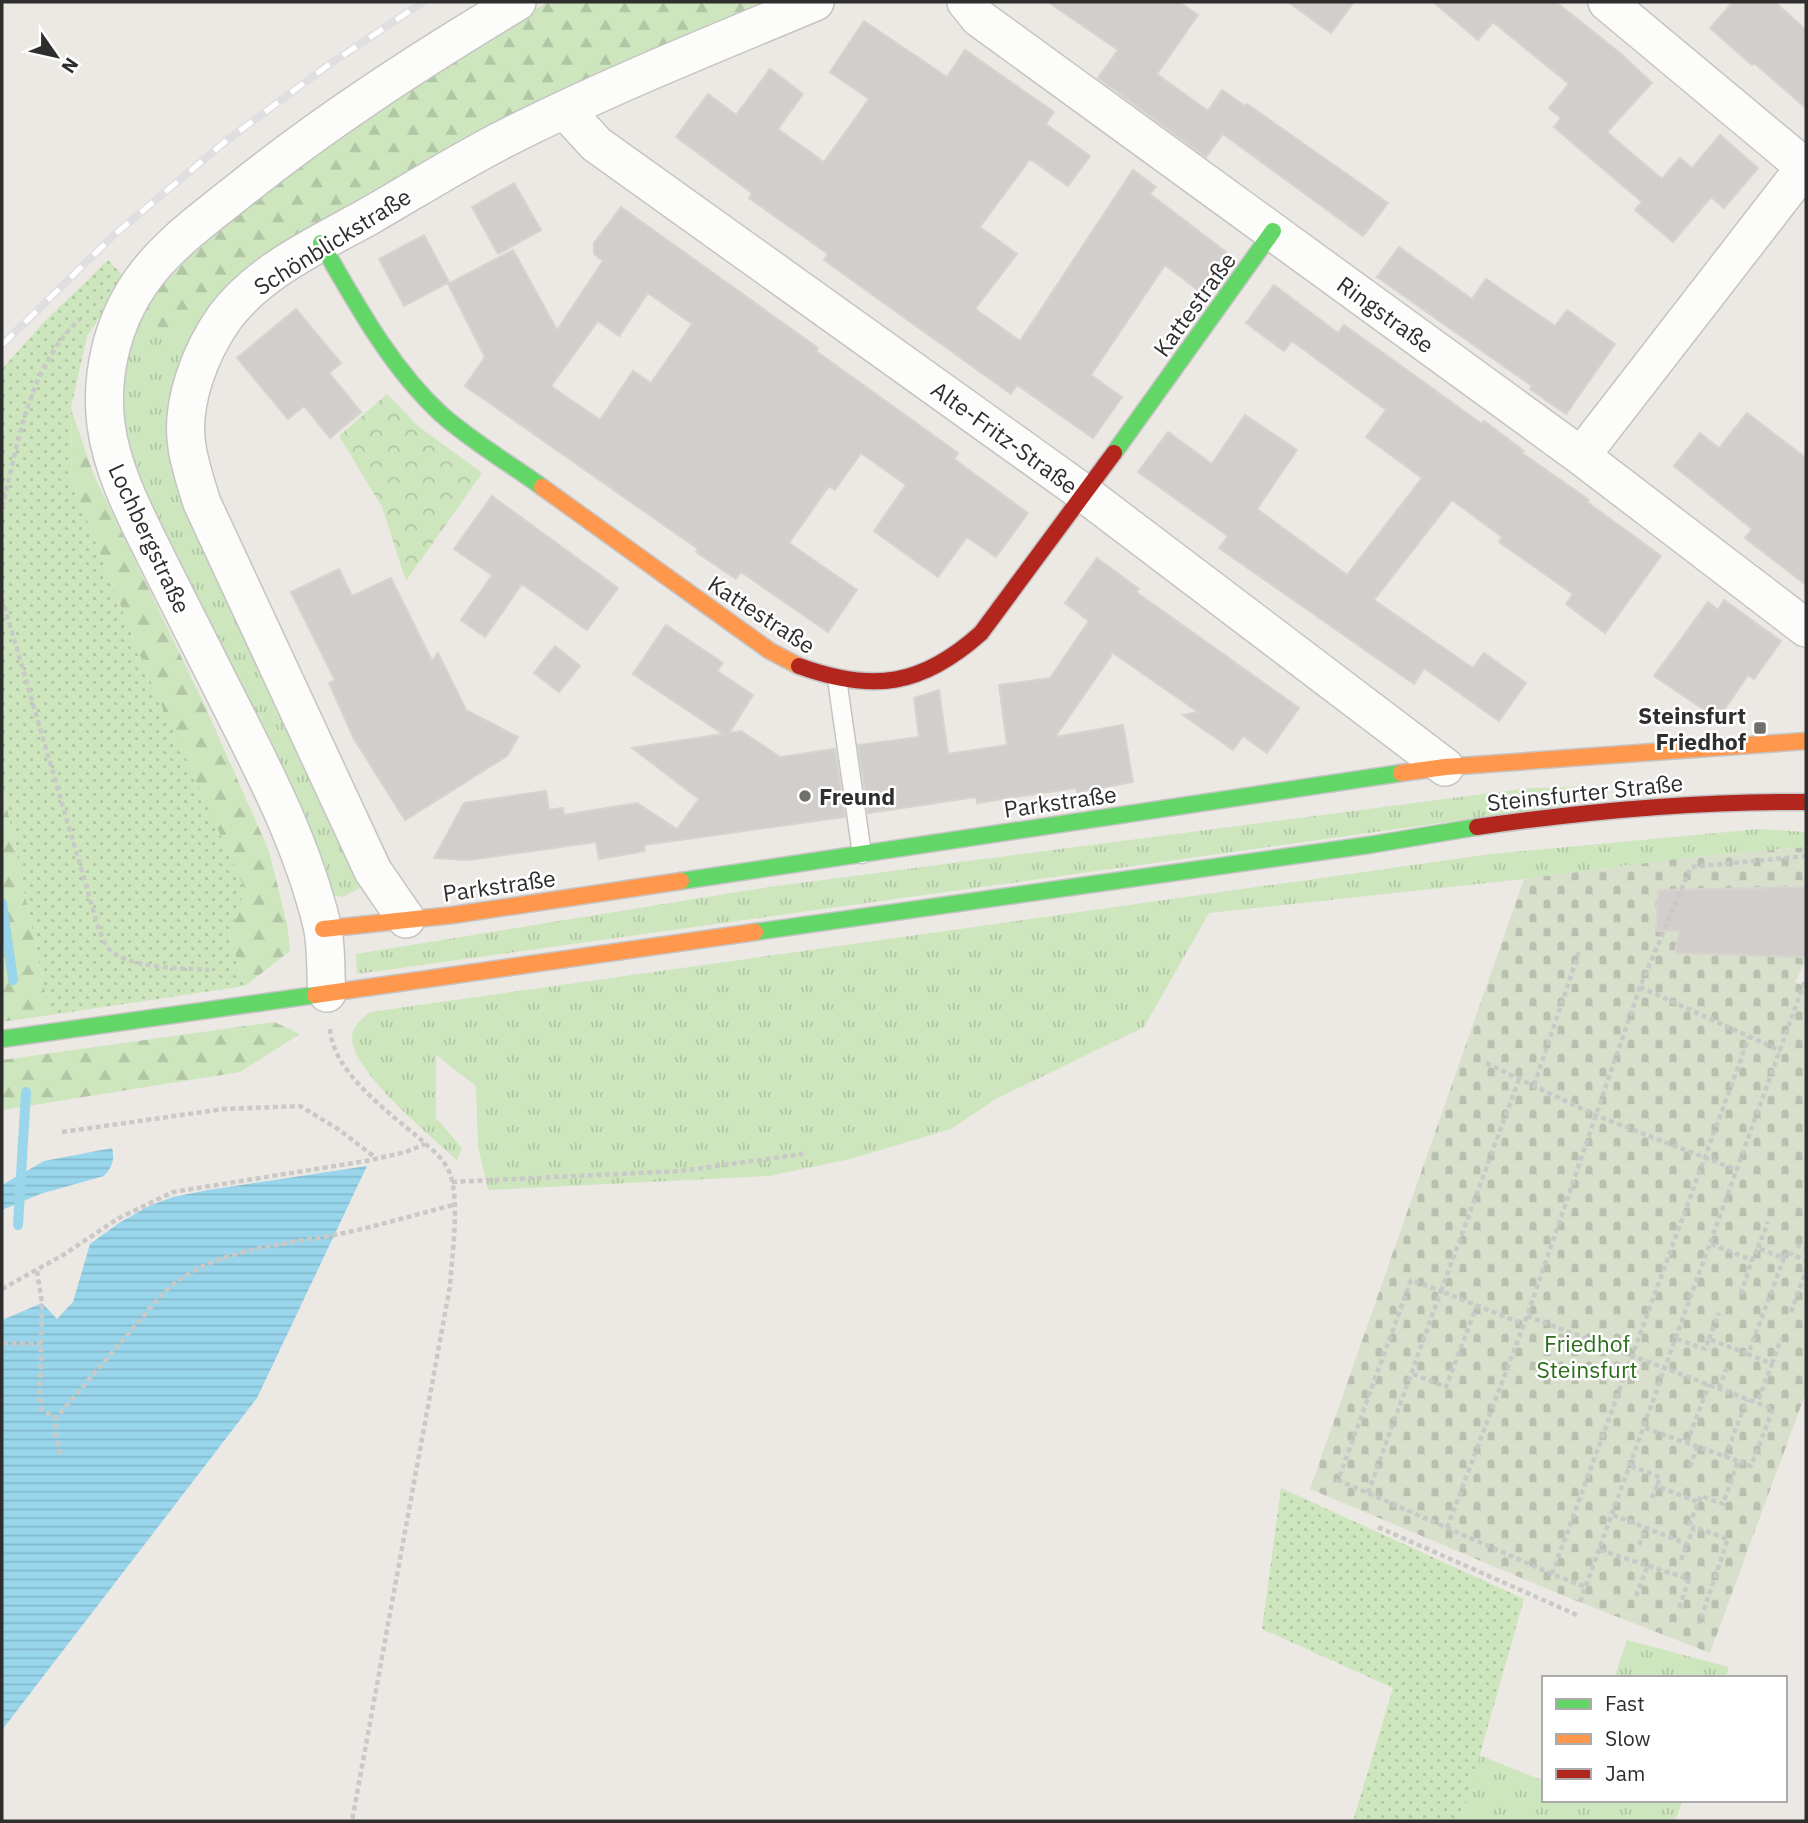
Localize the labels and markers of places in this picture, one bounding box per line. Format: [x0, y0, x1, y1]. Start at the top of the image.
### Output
place label: Steinsfurt Friedhof [1638, 700, 1746, 756]
marker: Steinsfurt Friedhof [1752, 720, 1768, 736]
place label: Freund [819, 781, 895, 811]
marker: Freund [797, 788, 813, 804]

